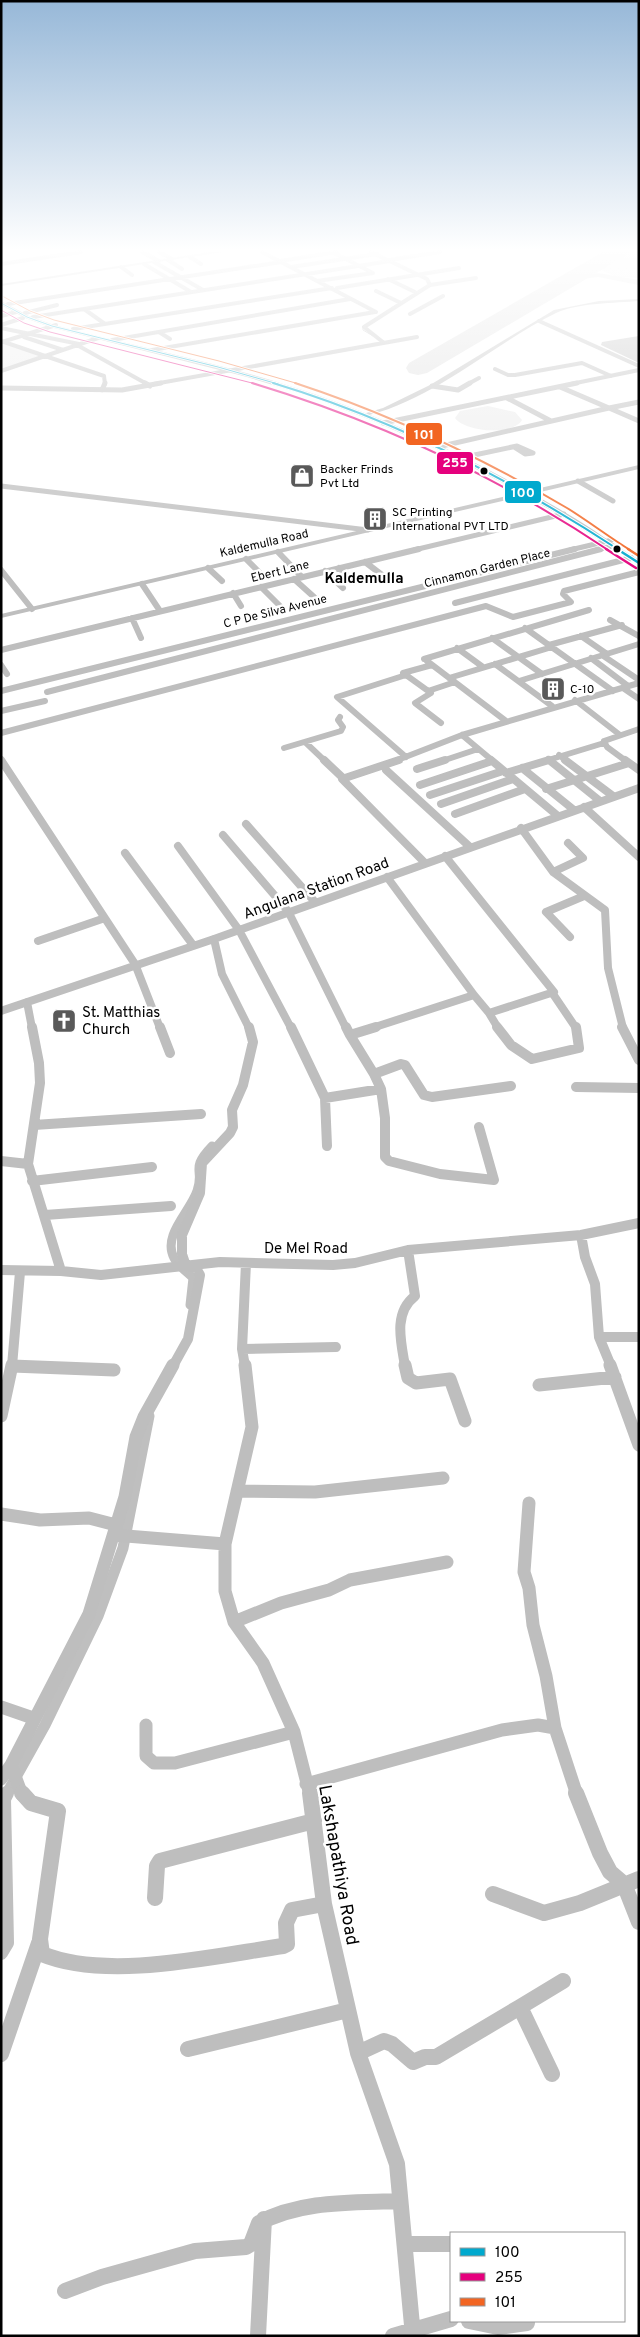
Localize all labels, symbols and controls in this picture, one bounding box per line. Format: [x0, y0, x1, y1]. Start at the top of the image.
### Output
line badge: 101 [405, 422, 443, 446]
text: 101 [414, 427, 434, 444]
line badge: 255 [436, 451, 474, 475]
text: 255 [442, 455, 468, 472]
place label: Backer Frinds Pvt Ltd [320, 462, 393, 492]
shop icon: Backer Frinds Pvt Ltd [289, 463, 315, 489]
unlabelled marker [479, 466, 489, 476]
line badge: 100 [504, 480, 542, 504]
text: 100 [511, 485, 535, 502]
place label: SC Printing International PVT LTD [392, 505, 509, 535]
building icon: SC Printing International PVT LTD [362, 506, 388, 532]
street label: Kaldemulla Road [218, 526, 310, 562]
unlabelled marker [612, 544, 622, 554]
street label: Cinnamon Garden Place [423, 546, 552, 592]
street label: Ebert Lane [249, 557, 311, 587]
district label: Kaldemulla [324, 570, 404, 589]
street label: C P De Silva Avenue [222, 591, 329, 633]
building icon: C-10 [540, 676, 566, 702]
place label: C-10 [570, 682, 595, 698]
street label: Angulana Station Road [241, 854, 392, 925]
place label: St. Matthias Church [82, 1004, 160, 1040]
church icon: St. Matthias Church [51, 1008, 77, 1034]
street label: De Mel Road [264, 1240, 348, 1259]
street label: Lakshapathiya Road [312, 1783, 363, 1947]
legend [450, 2232, 625, 2322]
text: 100 [495, 2244, 520, 2263]
text: 255 [495, 2269, 523, 2288]
text: 101 [495, 2294, 516, 2313]

